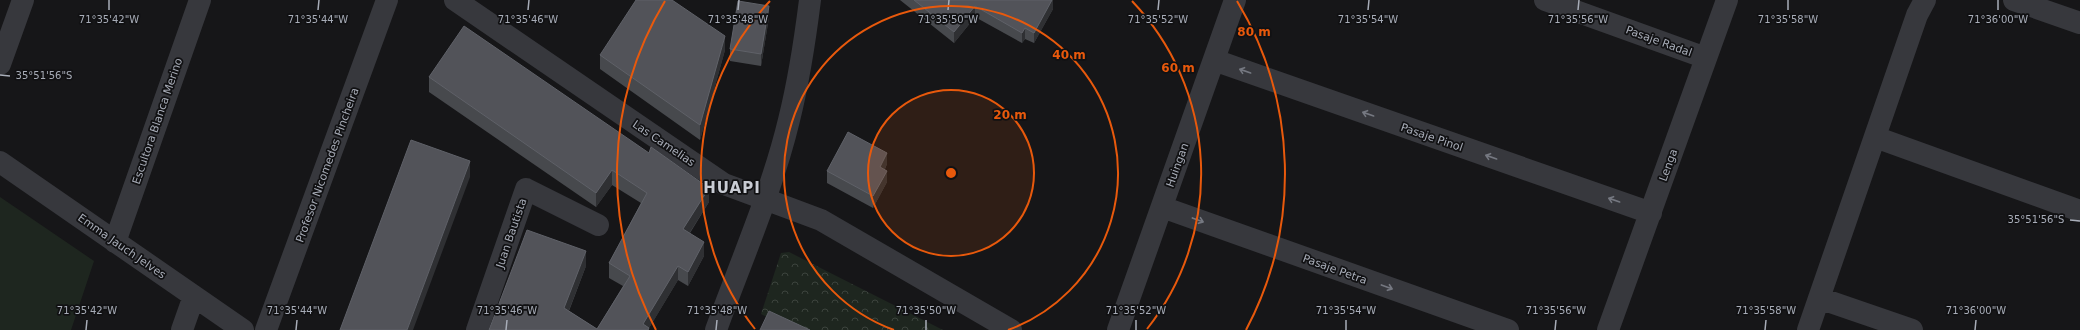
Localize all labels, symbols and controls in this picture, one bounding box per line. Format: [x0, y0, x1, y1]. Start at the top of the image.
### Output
text: 71°35'42"W [79, 14, 139, 25]
text: 71°35'44"W [288, 14, 348, 25]
text: 71°35'46"W [498, 14, 558, 25]
text: 71°35'48"W [708, 14, 768, 25]
text: 71°35'50"W [918, 14, 978, 25]
text: 71°35'52"W [1128, 14, 1188, 25]
text: 71°35'54"W [1338, 14, 1398, 25]
text: 71°35'56"W [1548, 14, 1608, 25]
text: 71°35'58"W [1758, 14, 1818, 25]
text: 71°36'00"W [1968, 14, 2028, 25]
street label: Pasaje Radal [1624, 23, 1694, 59]
text: 80 m [1237, 25, 1271, 39]
text: 40 m [1052, 48, 1086, 62]
street label: Escultora Blanca Merino [130, 56, 185, 186]
text: 60 m [1161, 61, 1195, 75]
one-way arrow [1240, 67, 1252, 75]
text: 35°51'56"S [16, 70, 72, 81]
street label: Profesor Nicomedes Pincheira [293, 86, 362, 244]
text: 20 m [993, 108, 1027, 122]
one-way arrow [1363, 110, 1375, 118]
street label: Las Camelias [630, 118, 698, 169]
street label: Pasaje Pinol [1399, 121, 1465, 154]
street label: Huingan [1164, 141, 1191, 189]
street label: Lenga [1657, 147, 1680, 183]
one-way arrow [1485, 153, 1498, 160]
centre of rings [944, 166, 958, 180]
district label: HUAPI [703, 179, 761, 197]
one-way arrow [1608, 195, 1620, 203]
street label: Juan Bautista [493, 197, 529, 271]
street label: Emma Jauch Jelves [75, 211, 168, 282]
text: 35°51'56"S [2008, 214, 2064, 225]
one-way arrow [1192, 217, 1204, 225]
street label: Pasaje Petra [1301, 252, 1369, 287]
one-way arrow [1380, 284, 1393, 291]
text: 71°35'42"W [57, 305, 117, 316]
text: 71°35'44"W [267, 305, 327, 316]
text: 71°35'46"W [477, 305, 537, 316]
text: 71°35'48"W [687, 305, 747, 316]
text: 71°35'50"W [896, 305, 956, 316]
text: 71°35'52"W [1106, 305, 1166, 316]
text: 71°35'54"W [1316, 305, 1376, 316]
text: 71°35'56"W [1526, 305, 1586, 316]
text: 71°35'58"W [1736, 305, 1796, 316]
text: 71°36'00"W [1946, 305, 2006, 316]

